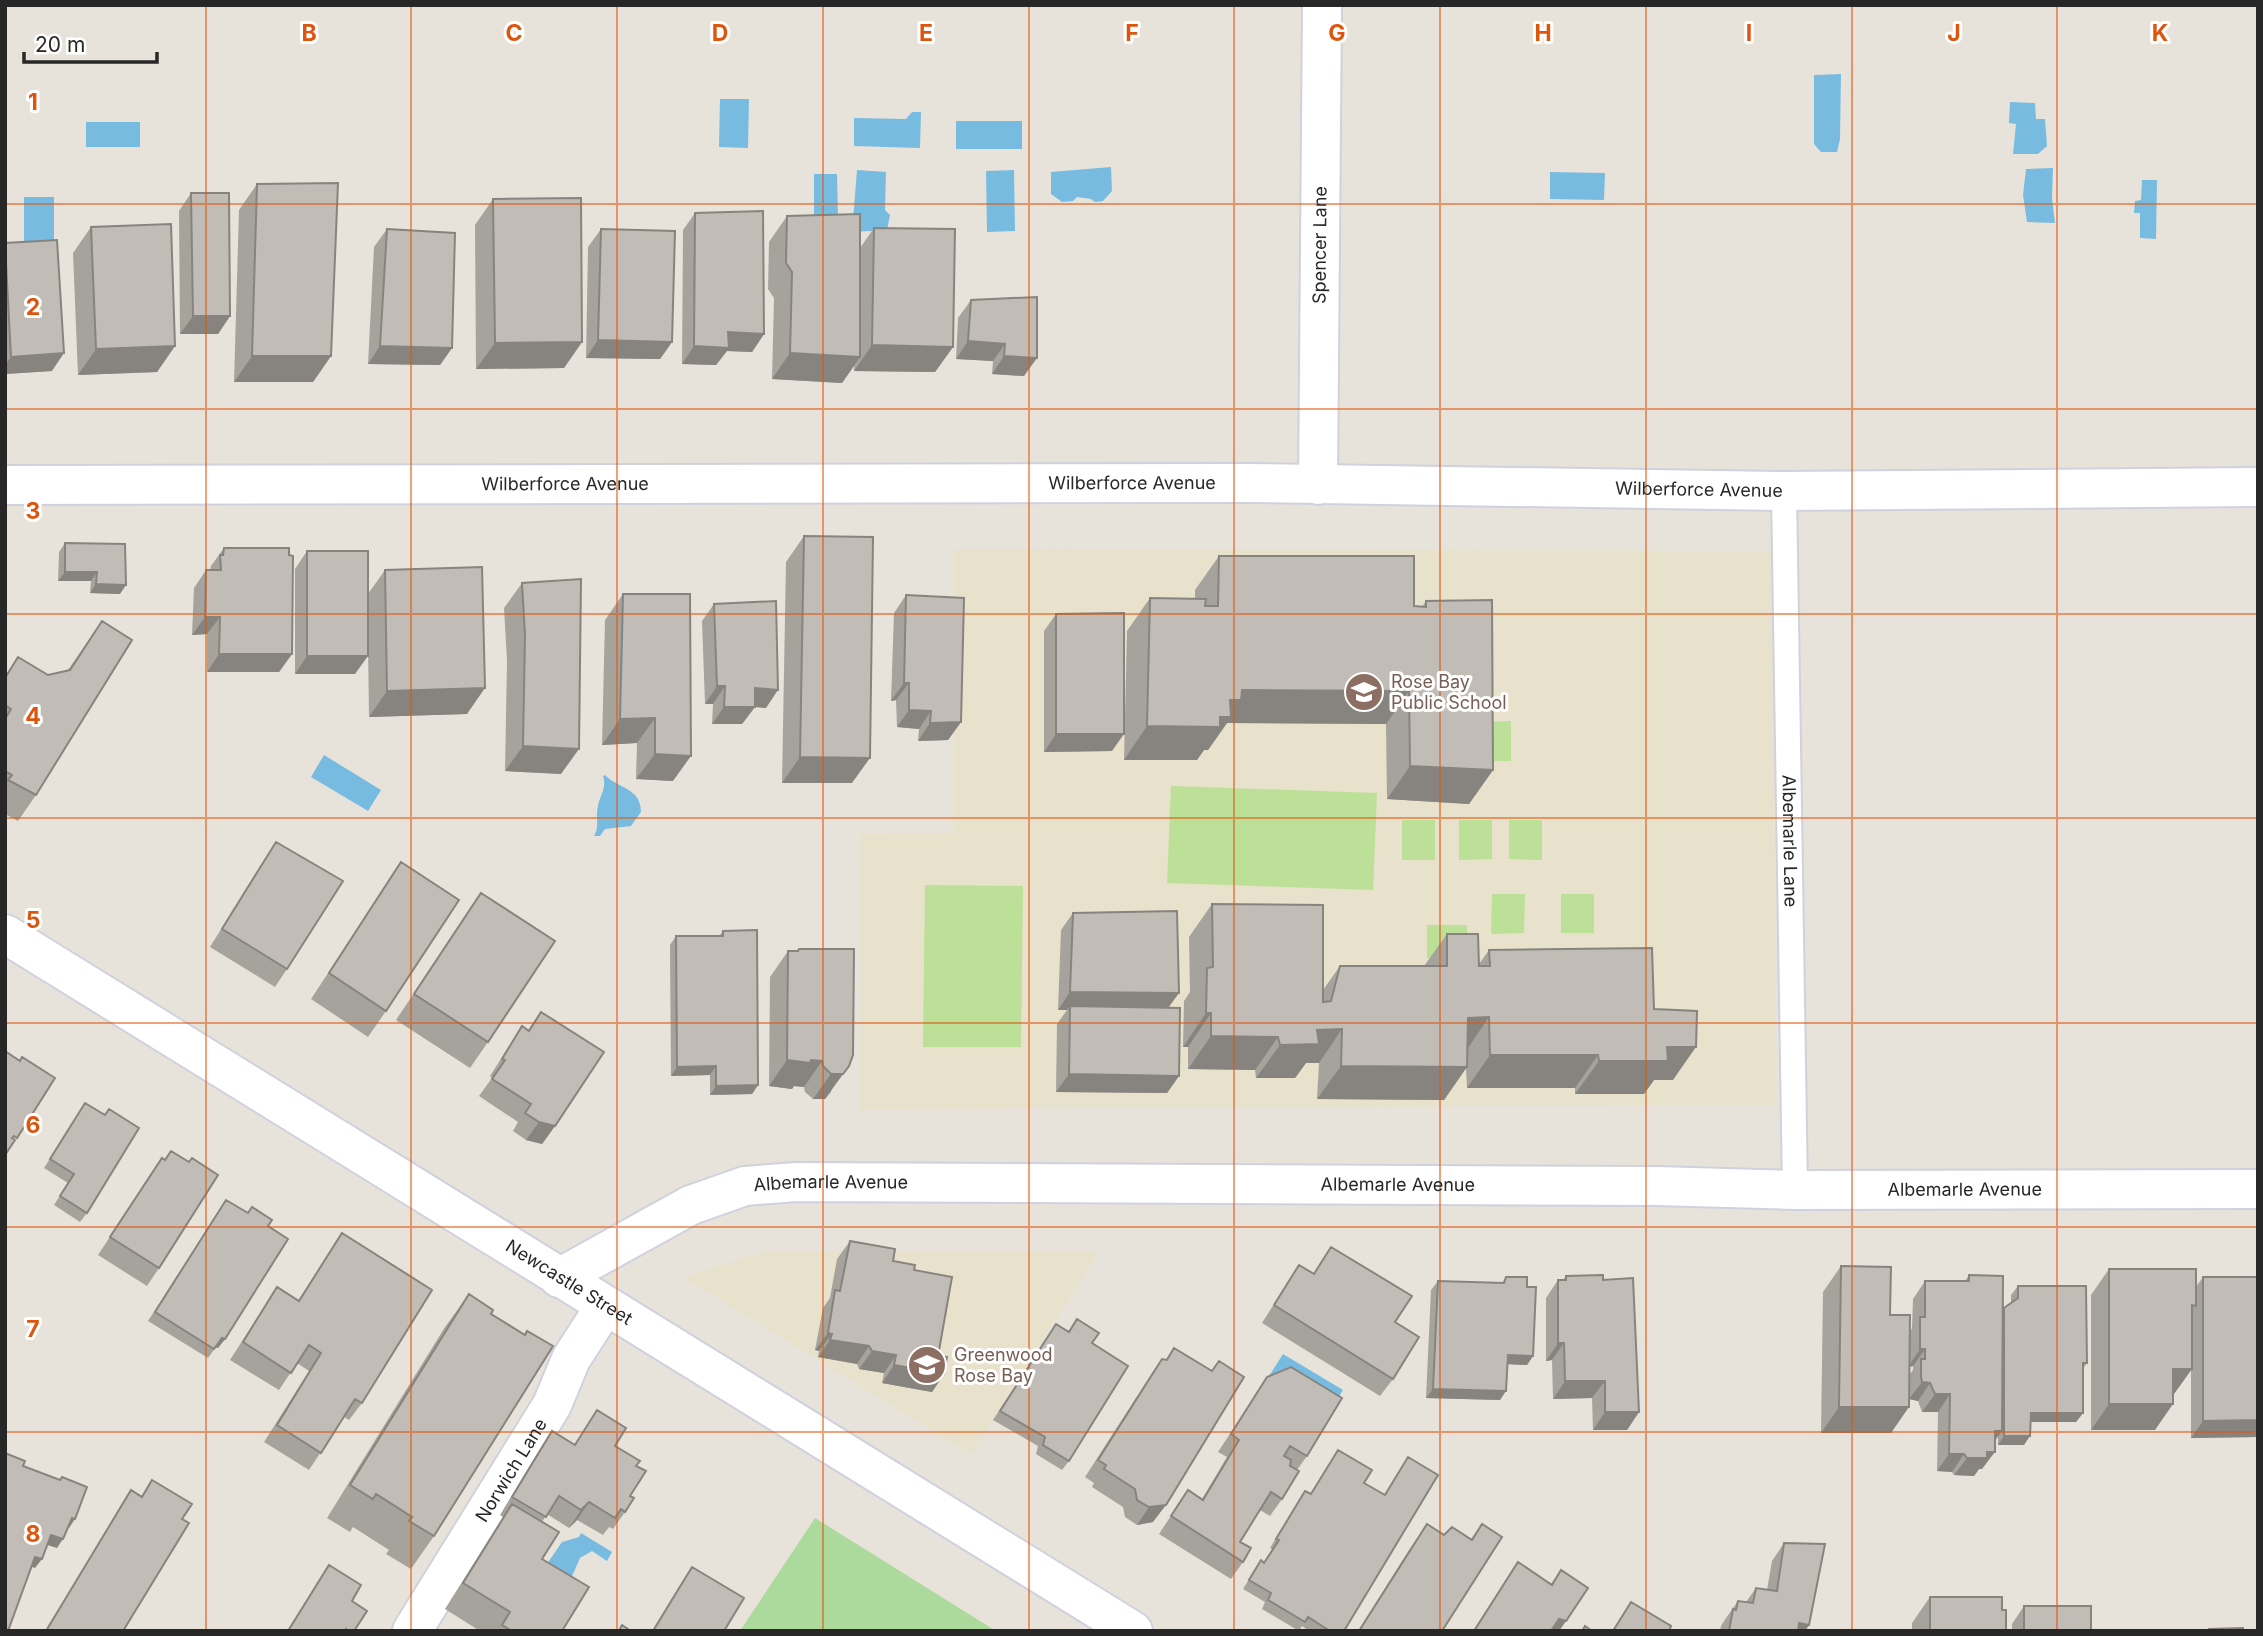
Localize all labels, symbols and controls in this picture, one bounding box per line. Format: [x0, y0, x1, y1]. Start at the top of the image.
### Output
text: B [301, 19, 317, 47]
text: C [505, 19, 523, 47]
text: D [712, 19, 728, 47]
text: E [919, 19, 933, 47]
text: F [1125, 19, 1139, 47]
text: G [1328, 19, 1346, 47]
text: H [1534, 19, 1552, 47]
text: I [1746, 19, 1752, 47]
text: J [1947, 19, 1961, 47]
text: K [2152, 19, 2168, 47]
scale bar [24, 21, 158, 65]
text: 20 m [35, 32, 85, 57]
text: 1 [28, 88, 38, 116]
street label: Spencer Lane [1309, 186, 1330, 304]
text: 2 [26, 293, 40, 321]
street label: Wilberforce Avenue [1048, 472, 1216, 493]
street label: Wilberforce Avenue [481, 473, 649, 494]
street label: Wilberforce Avenue [1615, 477, 1783, 501]
text: 3 [26, 497, 40, 525]
school or university icon: Rose Bay Public School [1343, 671, 1385, 713]
place label: Rose Bay Public School [1391, 671, 1507, 713]
text: 4 [25, 702, 41, 730]
street label: Albemarle Lane [1778, 774, 1802, 907]
text: 5 [26, 906, 40, 934]
text: 6 [26, 1111, 40, 1139]
street label: Albemarle Avenue [753, 1171, 908, 1195]
street label: Albemarle Avenue [1320, 1173, 1475, 1195]
street label: Albemarle Avenue [1887, 1178, 2042, 1200]
street label: Newcastle Street [502, 1235, 637, 1329]
text: 7 [26, 1315, 40, 1343]
school or university icon: Greenwood Rose Bay [906, 1344, 948, 1386]
place label: Greenwood Rose Bay [954, 1344, 1053, 1386]
street label: Norwich Lane [471, 1414, 551, 1526]
text: 8 [26, 1520, 40, 1548]

